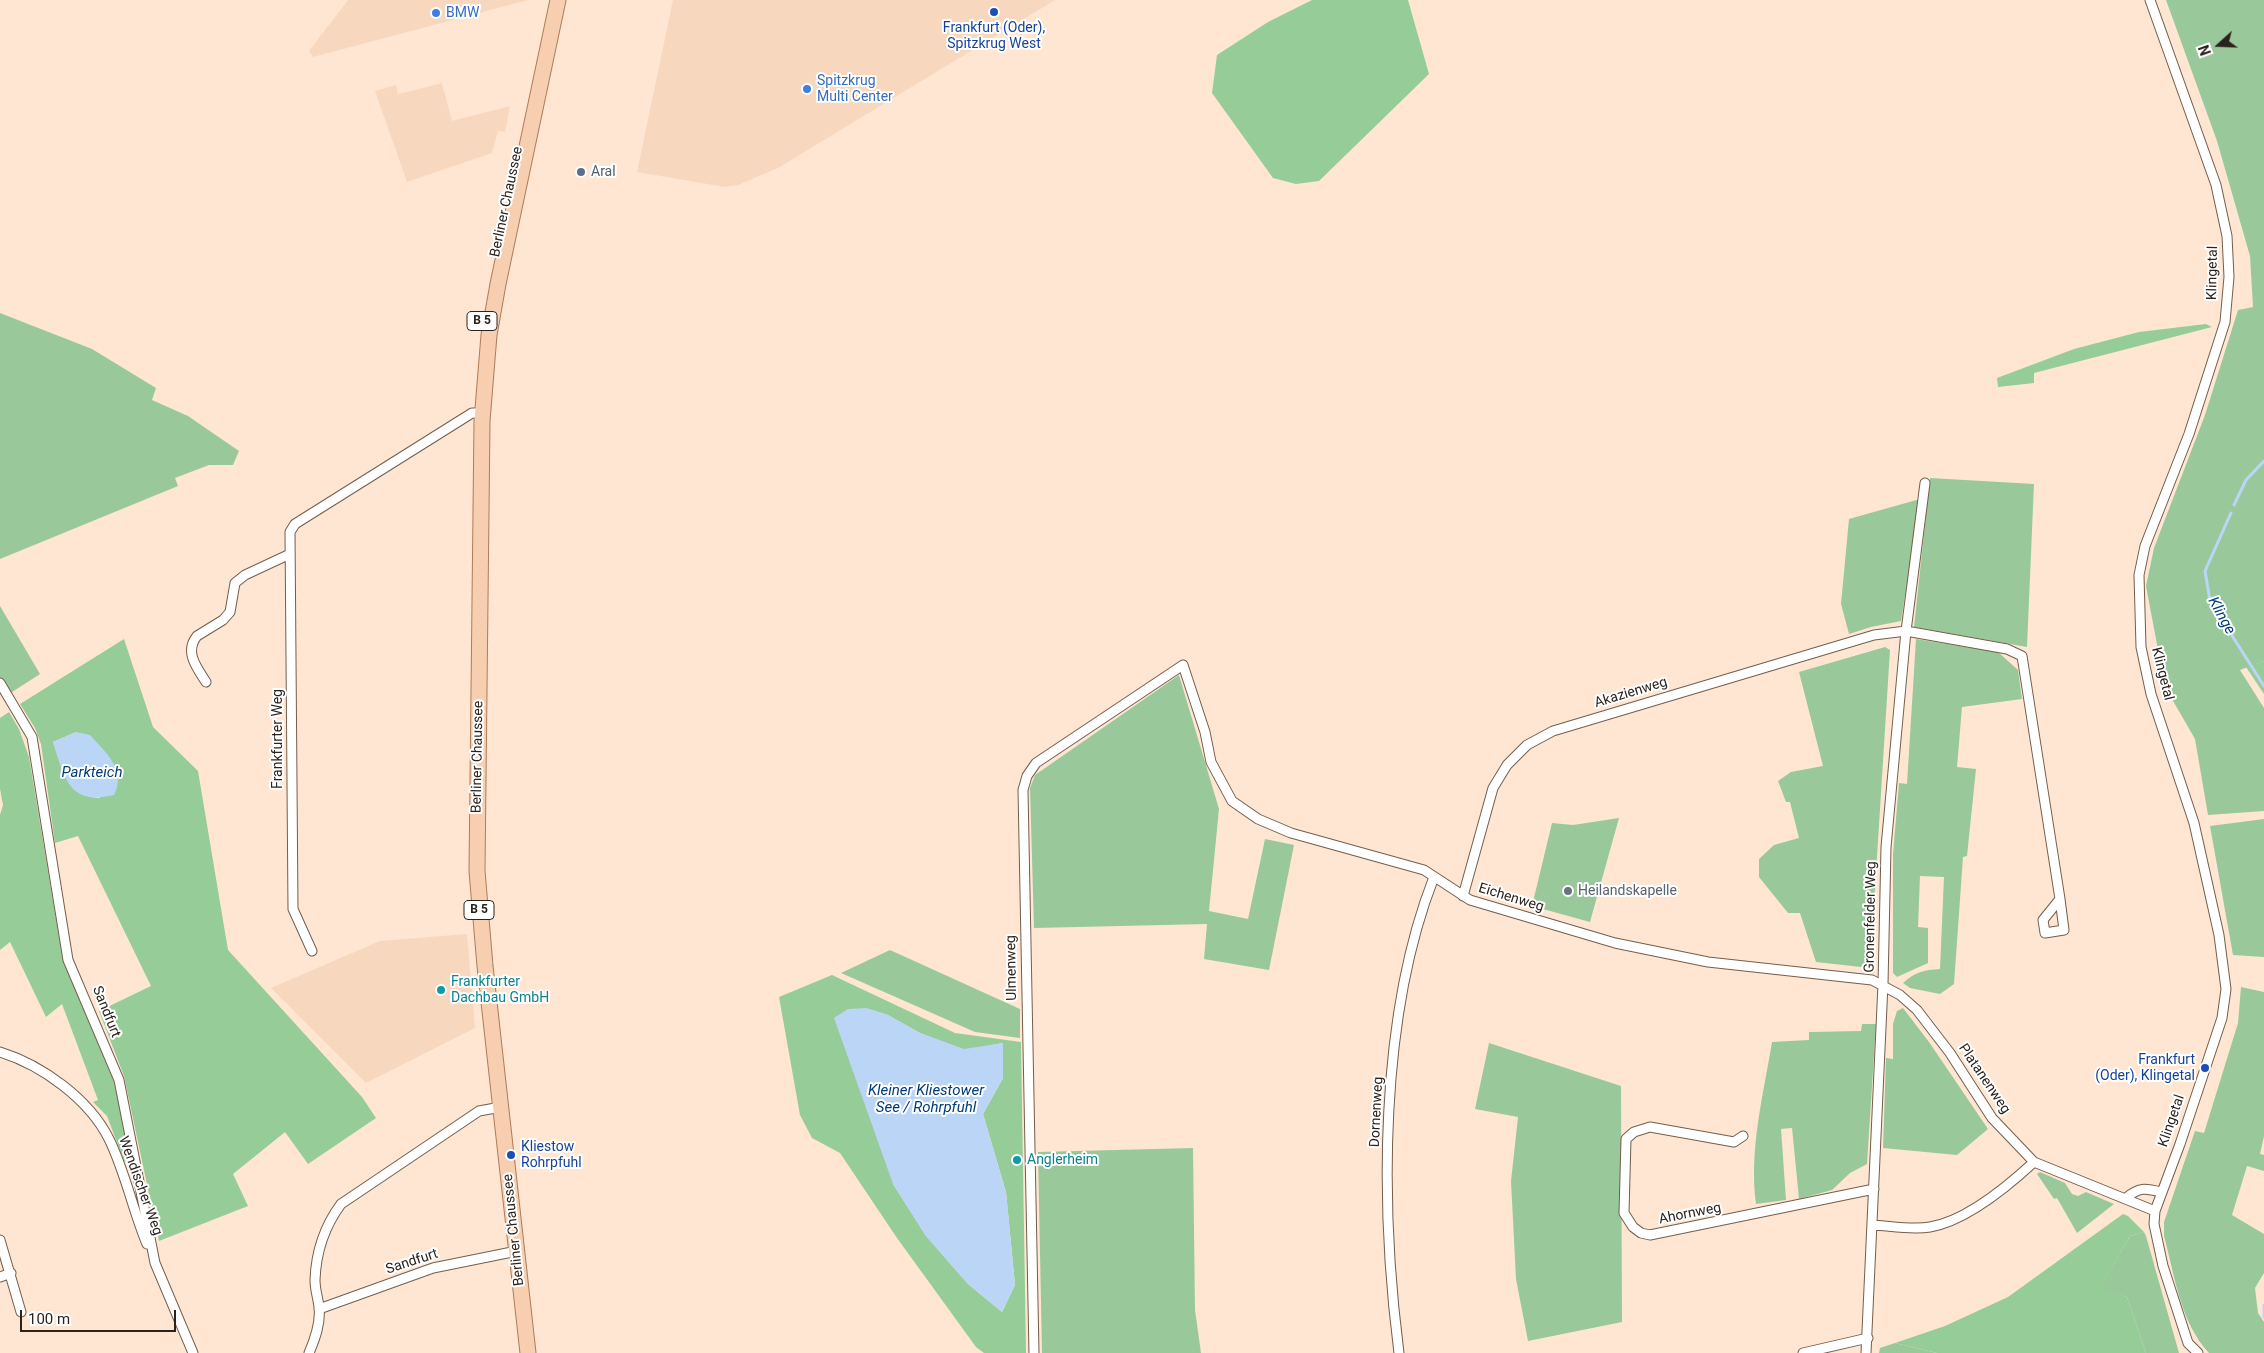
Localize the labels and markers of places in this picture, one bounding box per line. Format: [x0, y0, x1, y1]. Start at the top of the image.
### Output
place label: BMW [446, 5, 479, 21]
marker: Frankfurt (Oder), Spitzkrug West [988, 6, 1000, 18]
marker: BMW [430, 7, 442, 19]
place label: Frankfurt (Oder), Spitzkrug West [943, 20, 1045, 52]
place label: Spitzkrug Multi Center [817, 73, 893, 105]
marker: Spitzkrug Multi Center [801, 83, 813, 95]
place label: Aral [591, 164, 616, 180]
marker: Aral [575, 166, 587, 178]
place label: Heilandskapelle [1578, 883, 1677, 899]
marker: Heilandskapelle [1562, 885, 1574, 897]
place label: Frankfurter Dachbau GmbH [451, 974, 549, 1006]
marker: Frankfurter Dachbau GmbH [435, 984, 447, 996]
place label: Frankfurt (Oder), Klingetal [2095, 1052, 2195, 1084]
marker: Frankfurt (Oder), Klingetal [2199, 1062, 2211, 1074]
place label: Kliestow Rohrpfuhl [521, 1139, 582, 1172]
marker: Kliestow Rohrpfuhl [505, 1149, 517, 1161]
place label: Anglerheim [1027, 1152, 1098, 1168]
marker: Anglerheim [1011, 1154, 1023, 1166]

